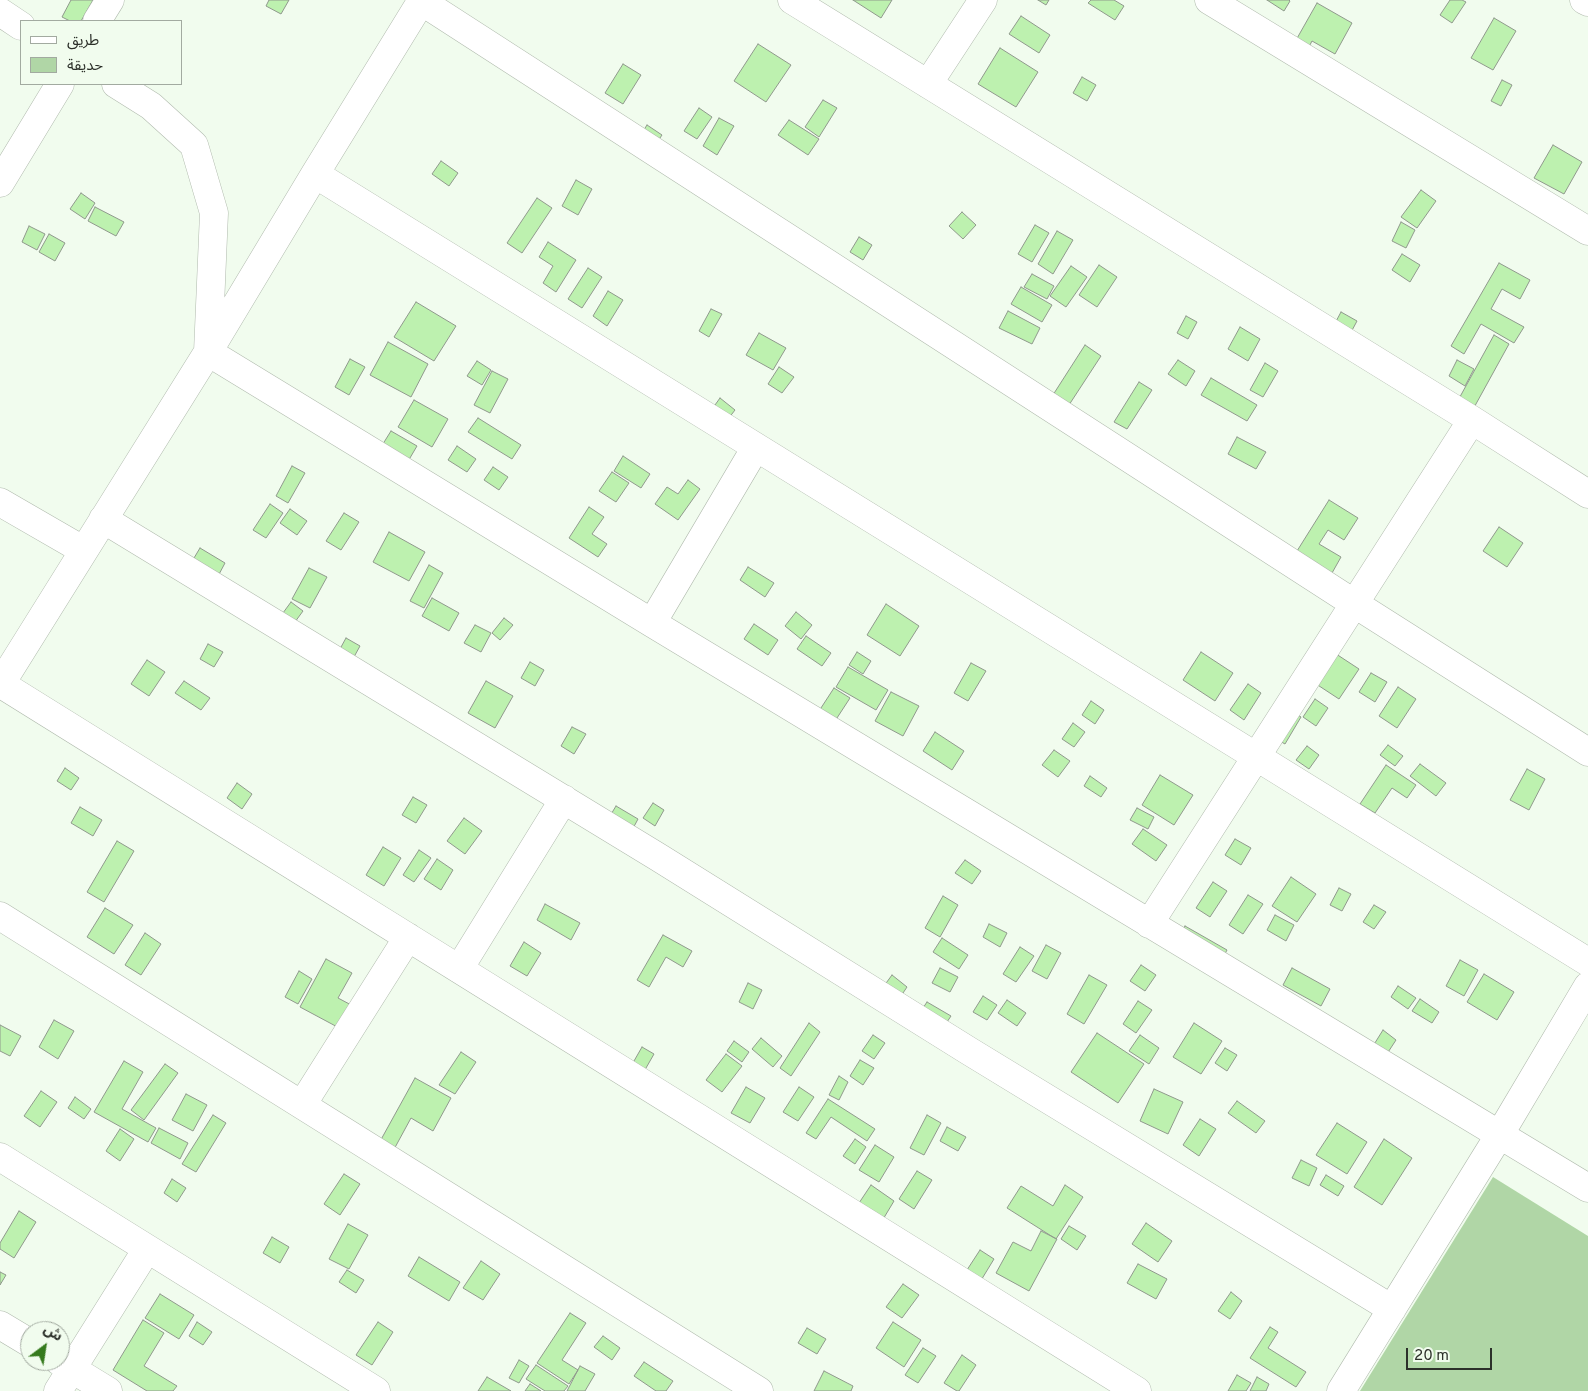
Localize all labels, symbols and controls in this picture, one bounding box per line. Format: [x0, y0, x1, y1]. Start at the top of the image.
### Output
legend [20, 20, 182, 85]
text: طريق [67, 32, 99, 51]
text: حديقة [67, 57, 103, 76]
north arrow [20, 1321, 70, 1371]
text: ش [40, 1321, 65, 1346]
scale bar [1408, 1338, 1494, 1370]
text: 20 m [1414, 1347, 1449, 1366]

